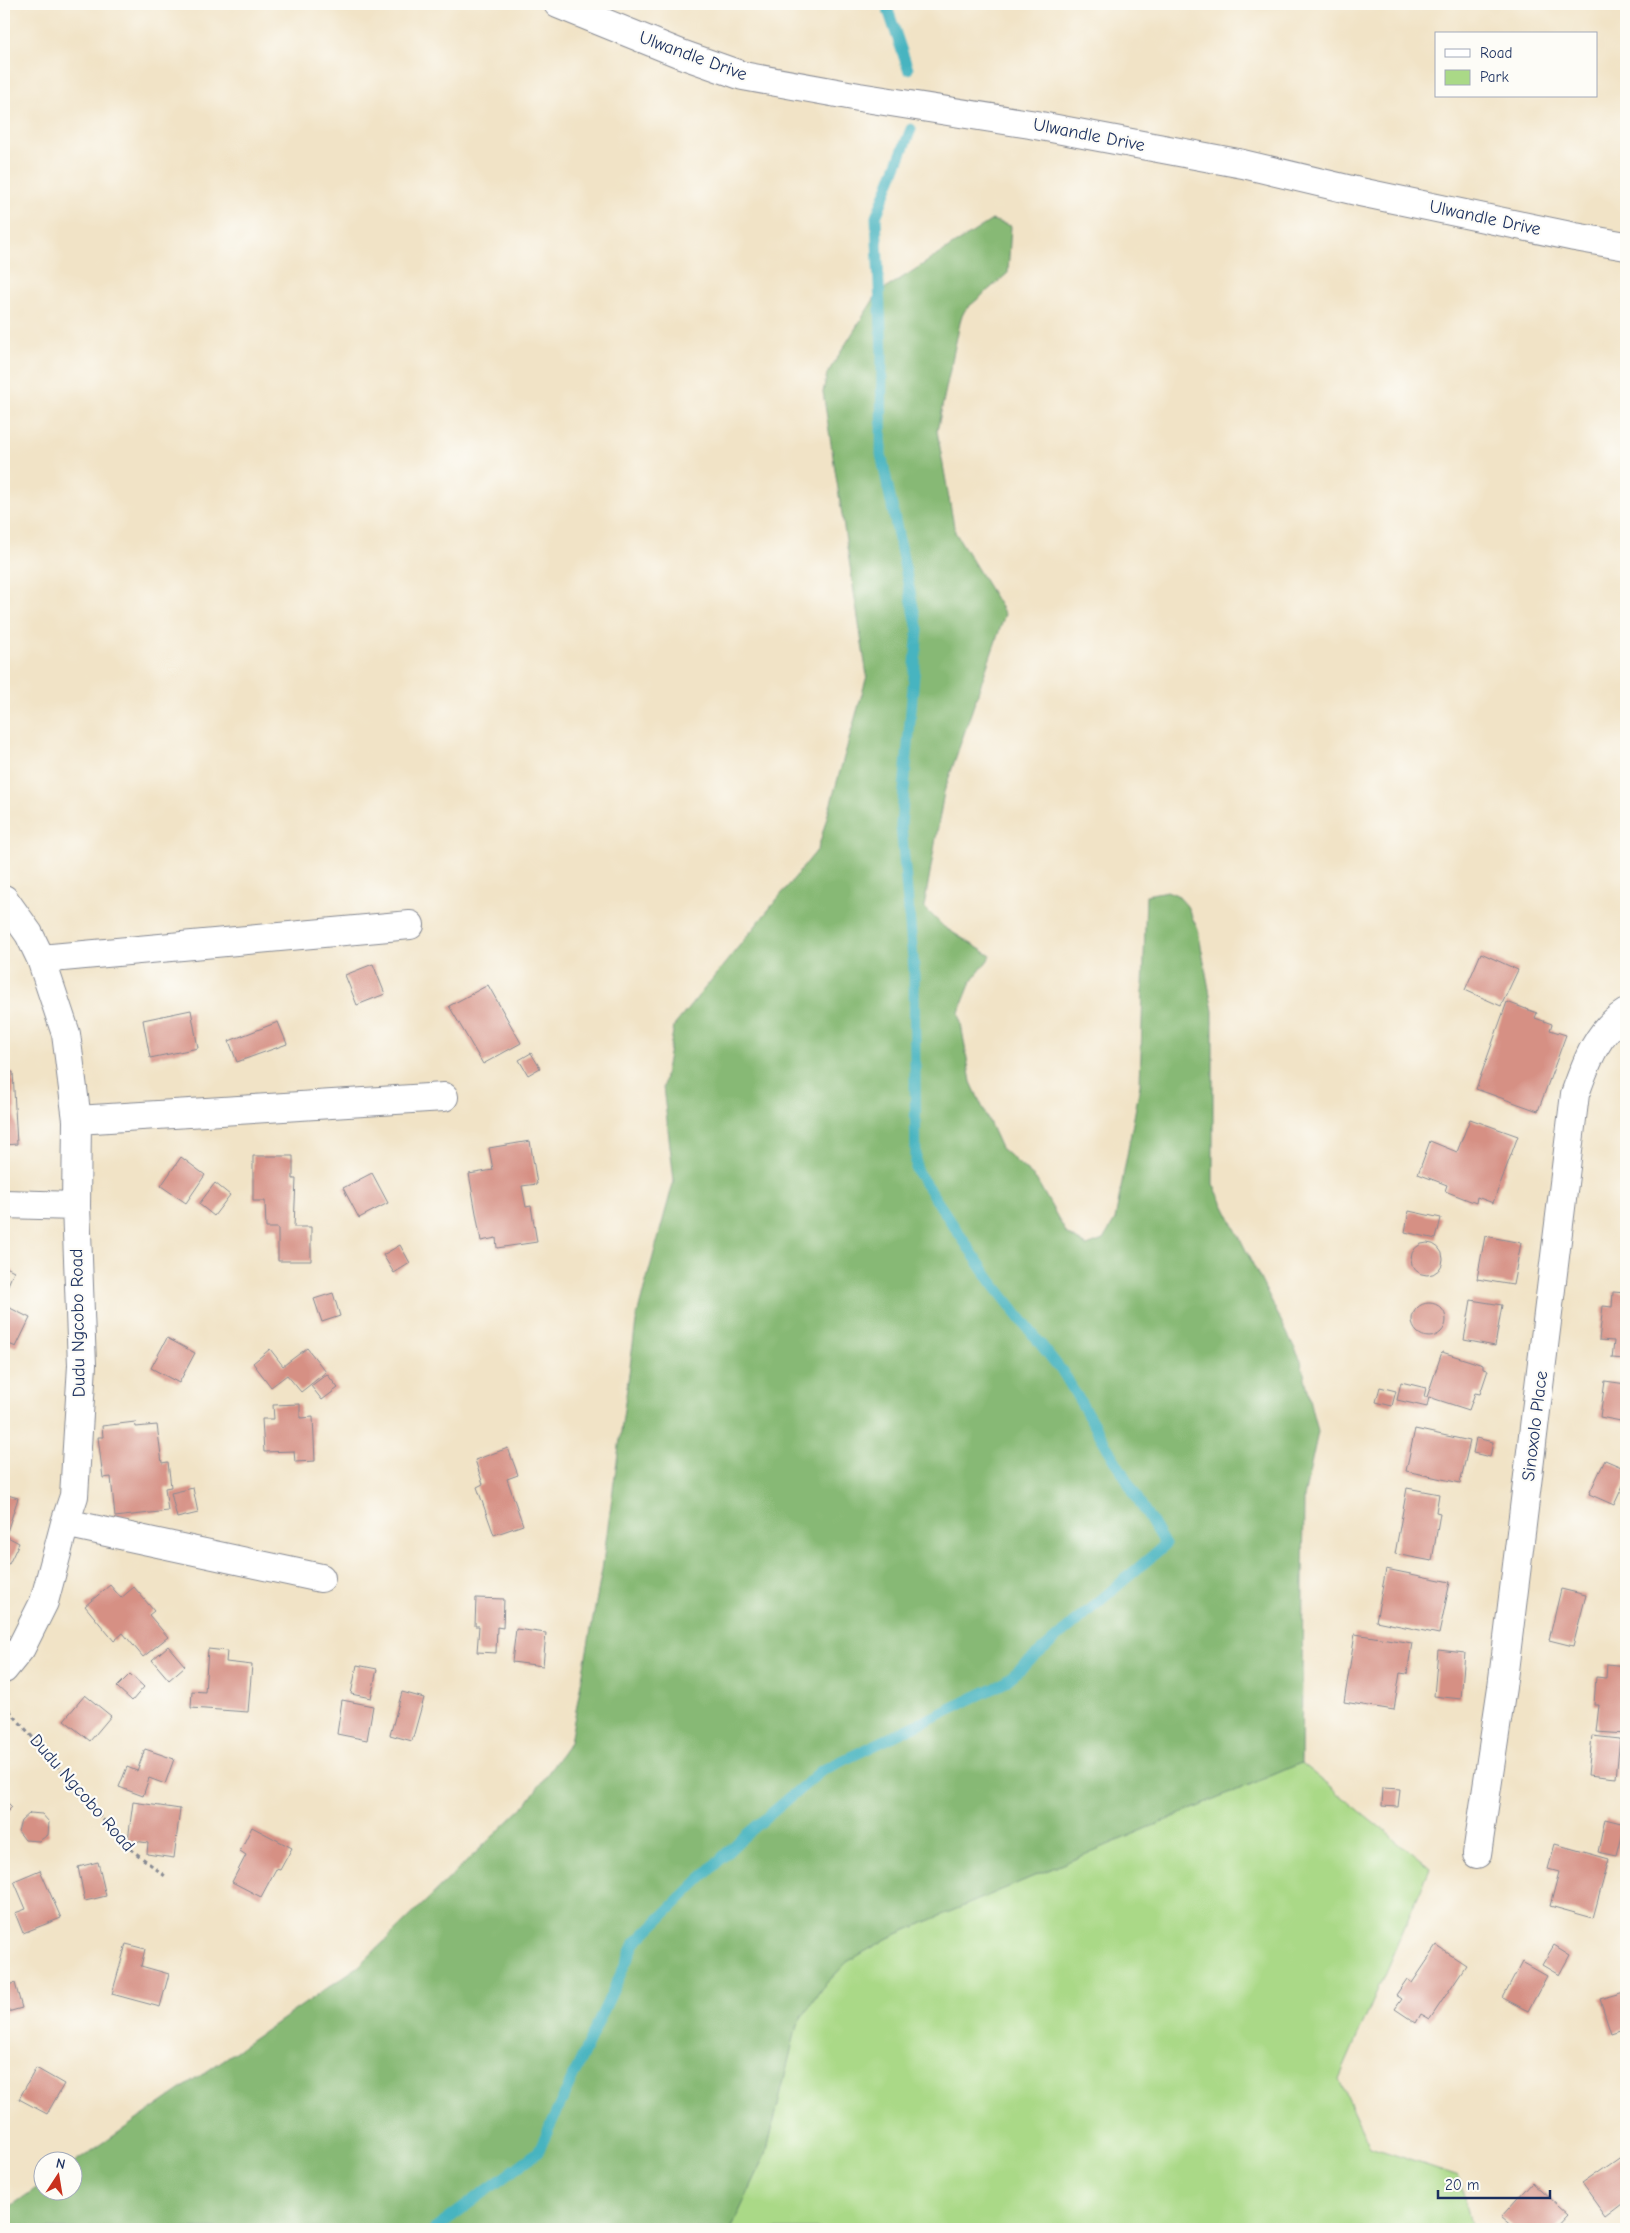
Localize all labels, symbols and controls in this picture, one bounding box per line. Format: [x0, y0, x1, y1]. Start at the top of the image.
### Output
street label: Ulwandle Drive [636, 27, 750, 85]
legend [1435, 32, 1598, 98]
text: Road [1480, 44, 1512, 62]
text: Park [1480, 68, 1509, 86]
street label: Ulwandle Drive [1031, 114, 1147, 156]
street label: Ulwandle Drive [1427, 196, 1543, 240]
street label: Dudu Ngcobo Road [66, 1248, 90, 1398]
street label: Sinoxolo Place [1518, 1370, 1552, 1482]
street label: Dudu Ngcobo Road [25, 1730, 139, 1856]
north arrow [32, 2150, 82, 2200]
text: N [54, 2155, 67, 2173]
scale bar [1438, 2168, 1550, 2200]
text: 20 m [1445, 2176, 1479, 2194]

